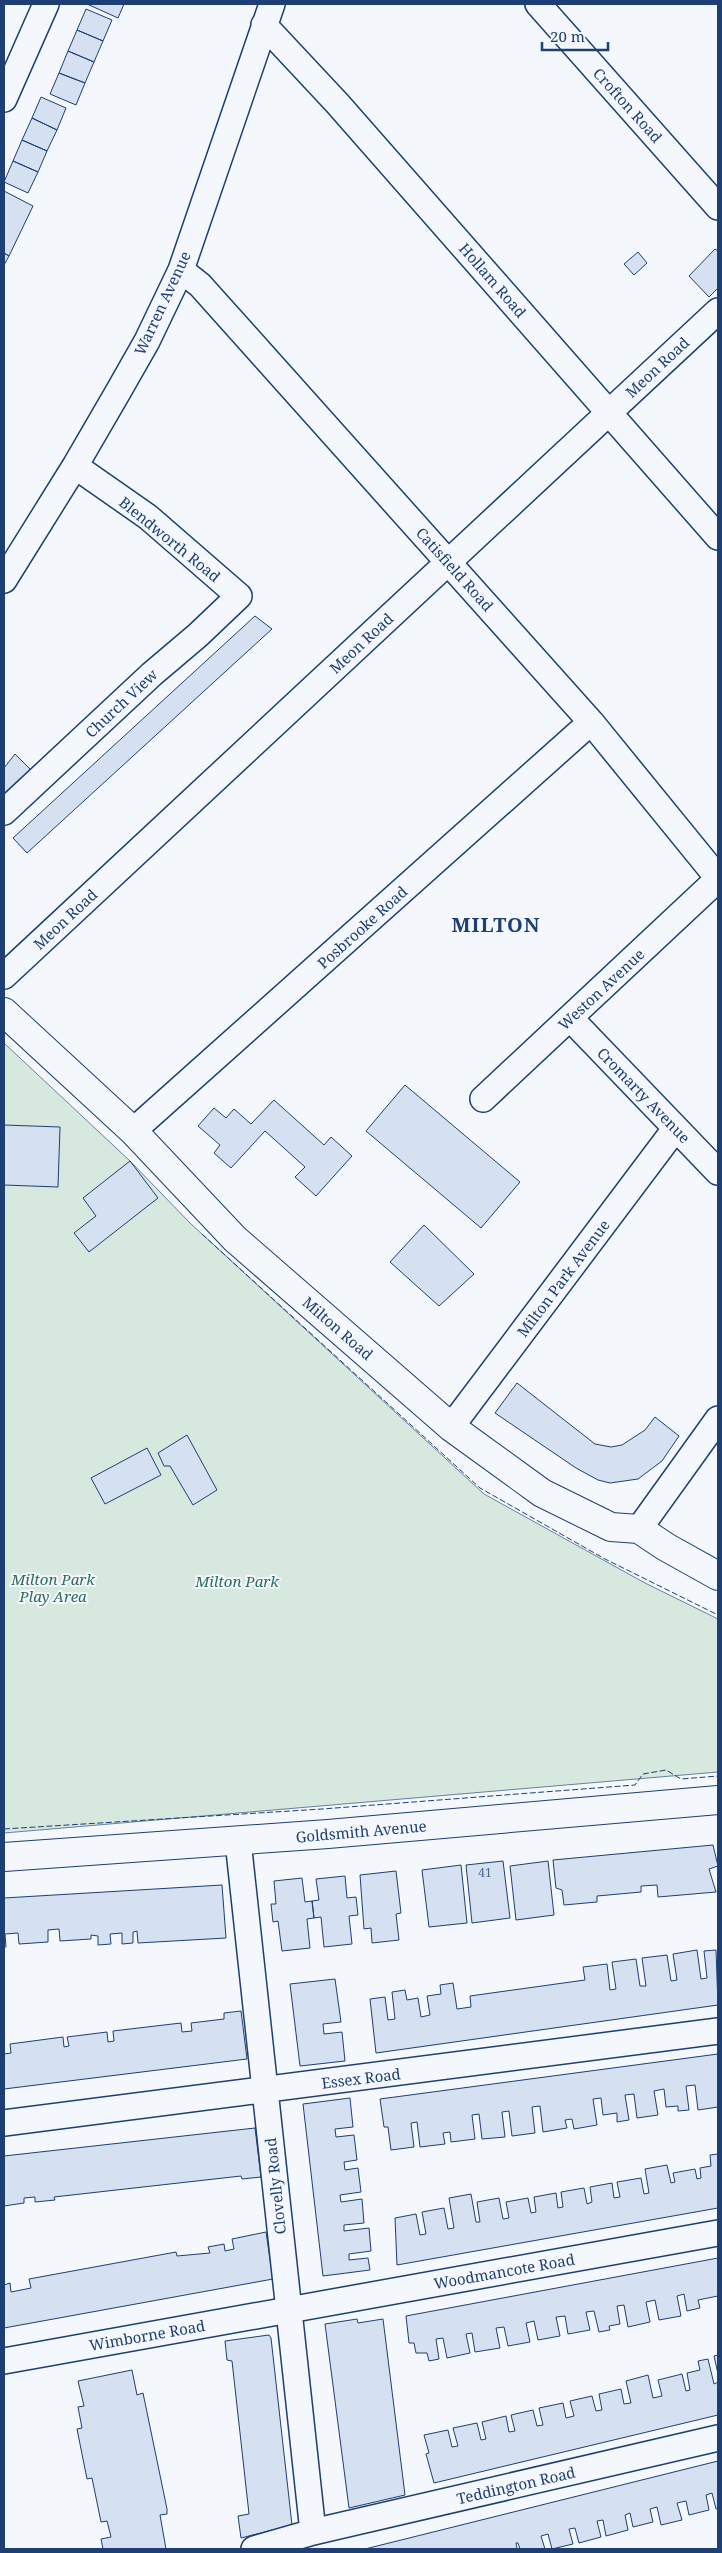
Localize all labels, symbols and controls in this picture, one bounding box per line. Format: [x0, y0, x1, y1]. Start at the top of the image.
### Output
scale bar [542, 20, 608, 52]
text: 20 m [550, 26, 585, 46]
street label: Crofton Road [589, 63, 667, 147]
street label: Hollam Road [455, 239, 531, 321]
street label: Warren Avenue [129, 248, 195, 358]
street label: Meon Road [621, 332, 693, 402]
street label: Blendworth Road [115, 492, 225, 586]
street label: Catisfield Road [412, 523, 498, 615]
street label: Meon Road [325, 608, 397, 678]
street label: Church View [81, 664, 162, 742]
street label: Posbrooke Road [313, 881, 411, 973]
street label: Meon Road [29, 884, 101, 954]
district label: MILTON [452, 911, 540, 938]
street label: Weston Avenue [554, 944, 648, 1034]
street label: Cromarty Avenue [593, 1043, 695, 1147]
street label: Milton Park Avenue [512, 1215, 614, 1341]
street label: Milton Road [299, 1292, 377, 1364]
park label: Milton Park Play Area [10, 1569, 95, 1606]
park label: Milton Park [194, 1571, 279, 1591]
street label: Goldsmith Avenue [295, 1815, 427, 1847]
house number: 41 [478, 1864, 492, 1881]
street label: Essex Road [320, 2063, 402, 2093]
street label: Clovelly Road [260, 2137, 290, 2235]
street label: Woodmancote Road [432, 2249, 576, 2293]
street label: Wimborne Road [87, 2315, 207, 2355]
street label: Teddington Road [455, 2462, 577, 2508]

